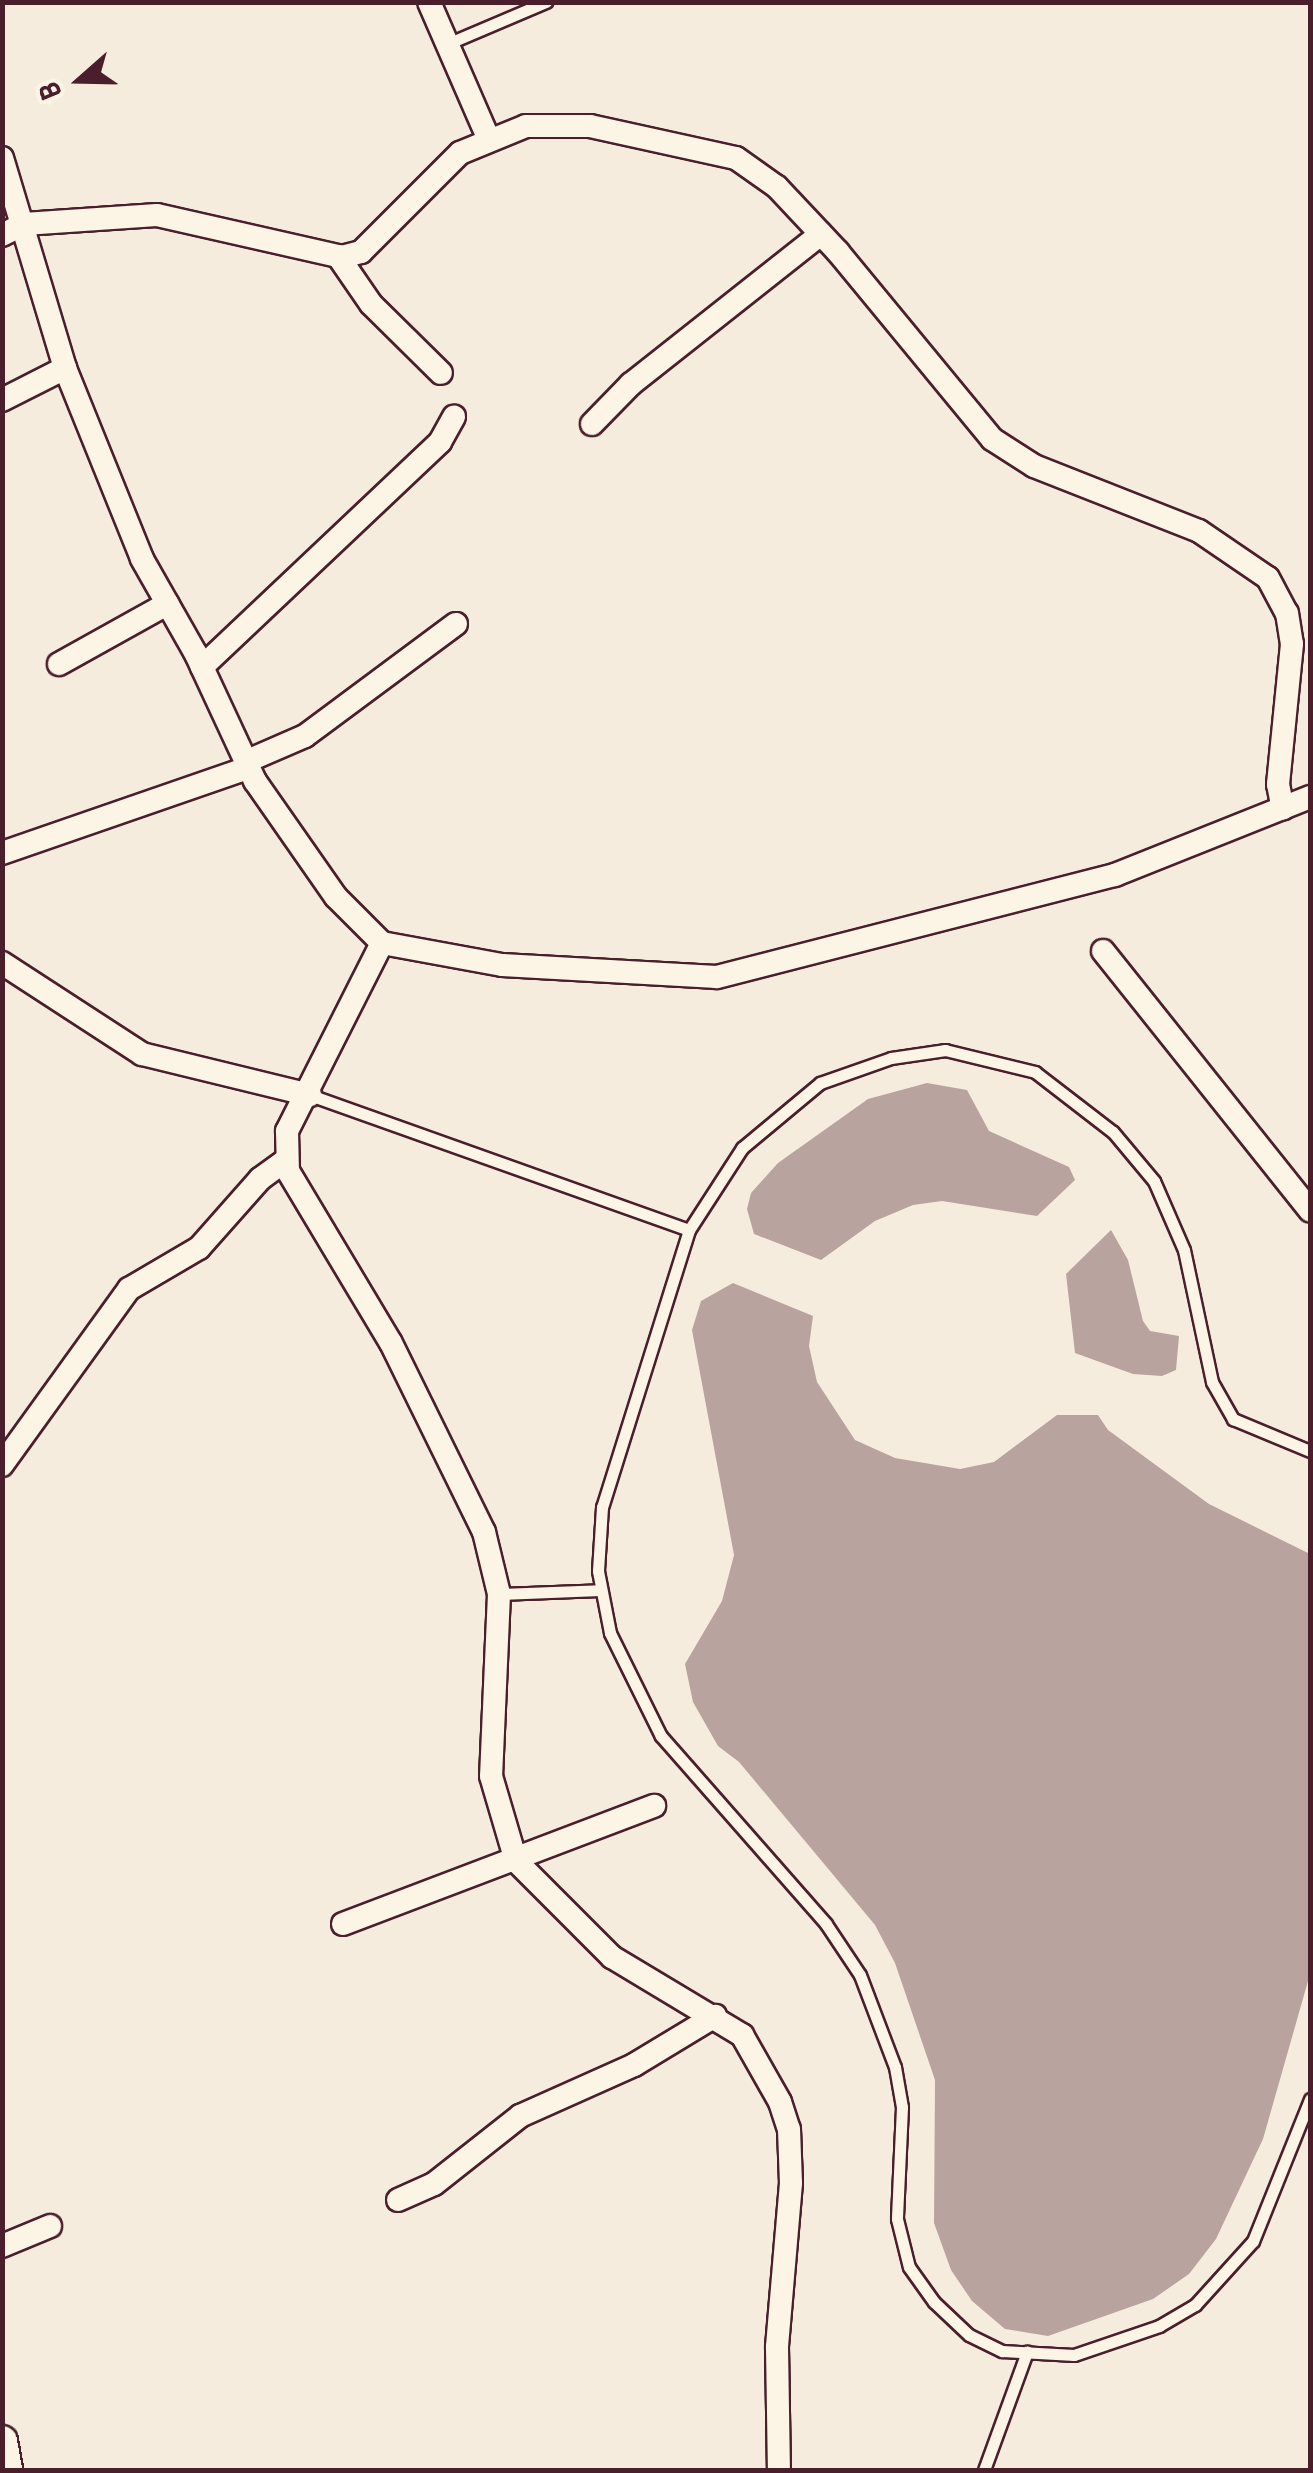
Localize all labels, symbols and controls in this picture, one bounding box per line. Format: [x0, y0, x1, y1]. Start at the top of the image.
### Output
north arrow [30, 30, 130, 130]
text: B [32, 77, 70, 104]

